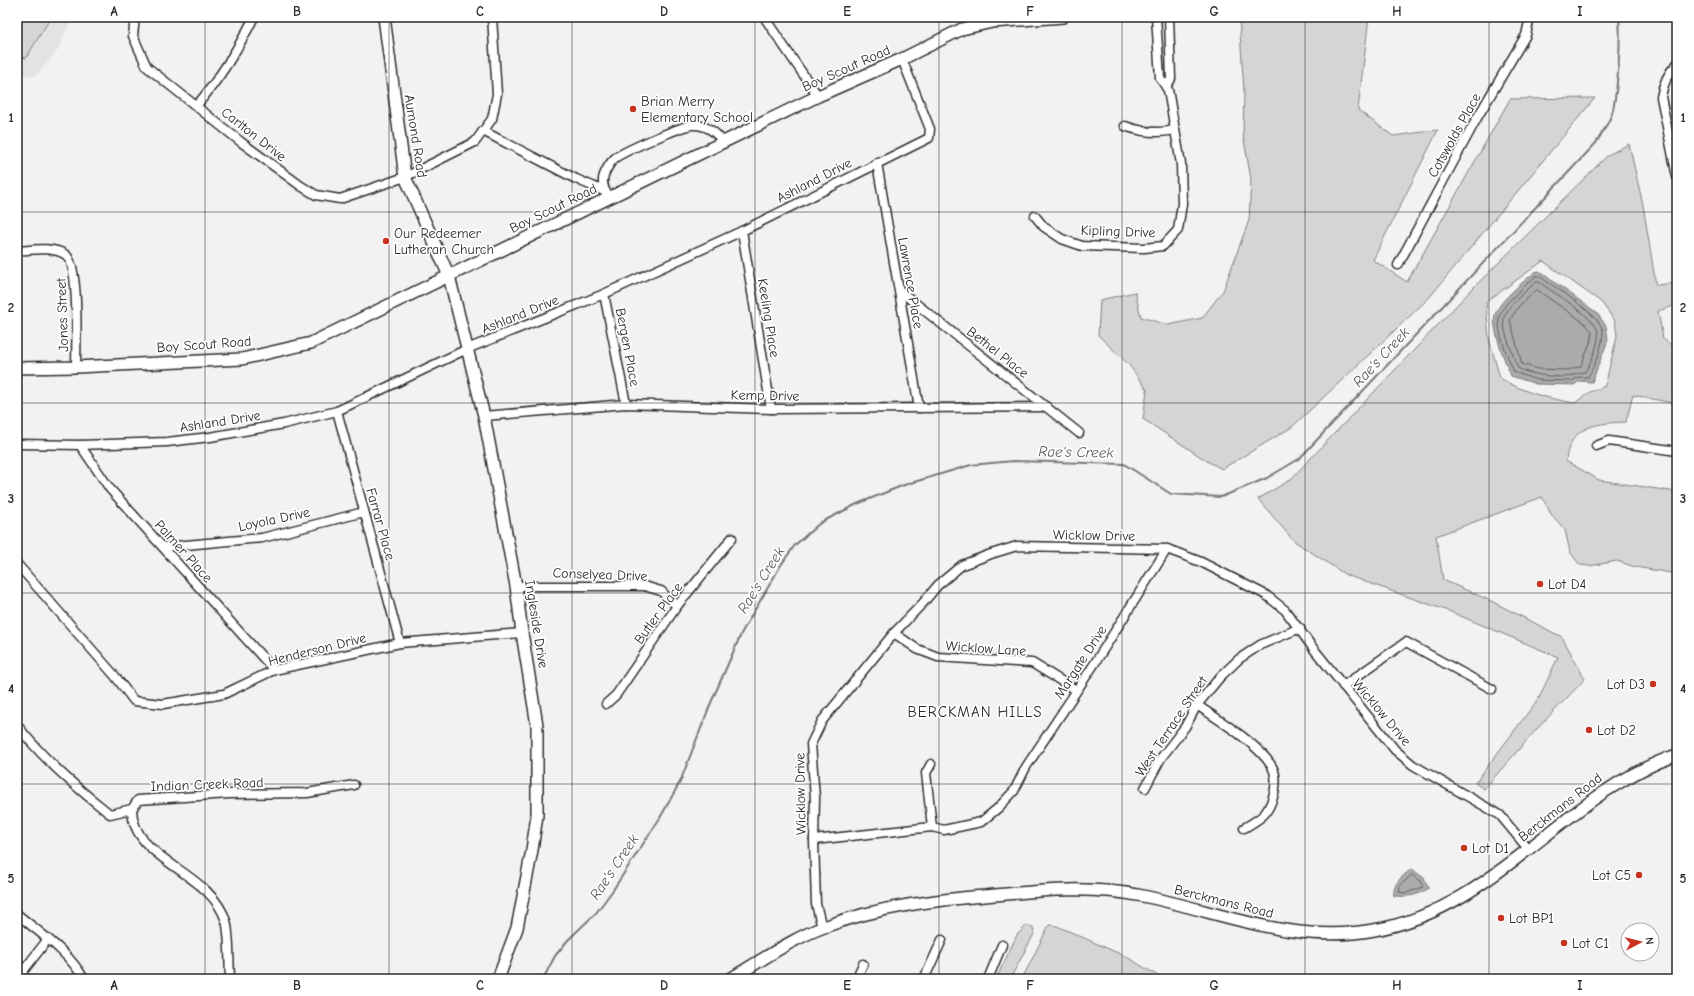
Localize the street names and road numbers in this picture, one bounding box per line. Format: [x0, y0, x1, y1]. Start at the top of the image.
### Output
street label: Boy Scout Road [799, 41, 893, 96]
street label: Cotswolds Place [1424, 90, 1485, 181]
street label: Aumond Road [401, 93, 430, 179]
street label: Carlton Drive [218, 104, 290, 165]
street label: Ashland Drive [774, 154, 854, 207]
street label: Boy Scout Road [507, 180, 600, 237]
street label: Kipling Drive [1080, 222, 1156, 241]
street label: Lawrence Place [894, 236, 927, 330]
street label: Jones Street [53, 277, 72, 352]
street label: Keeling Place [754, 277, 783, 359]
street label: Ashland Drive [479, 291, 561, 338]
street label: Bergen Place [612, 306, 643, 388]
street label: Bethel Place [963, 323, 1032, 382]
street label: Boy Scout Road [156, 333, 252, 356]
street label: Kemp Drive [731, 386, 799, 405]
street label: Ashland Drive [178, 407, 262, 436]
street label: Farrar Place [362, 486, 399, 562]
street label: Loyola Drive [237, 504, 311, 535]
street label: Palmer Place [151, 517, 216, 586]
street label: Wicklow Drive [1053, 526, 1135, 545]
street label: Conselyea Drive [552, 564, 648, 585]
street label: Ingleside Drive [521, 579, 552, 669]
street label: Butler Place [630, 579, 686, 647]
street label: Margate Drive [1050, 622, 1110, 702]
street label: Henderson Drive [266, 629, 368, 670]
street label: Wicklow Lane [945, 637, 1027, 660]
street label: West Terrace Street [1132, 672, 1212, 780]
street label: Wicklow Drive [1349, 675, 1415, 749]
street label: Wicklow Drive [791, 753, 810, 835]
street label: Berckmans Road [1515, 769, 1606, 845]
street label: Indian Creek Road [150, 774, 264, 795]
street label: Berckmans Road [1173, 881, 1275, 922]

